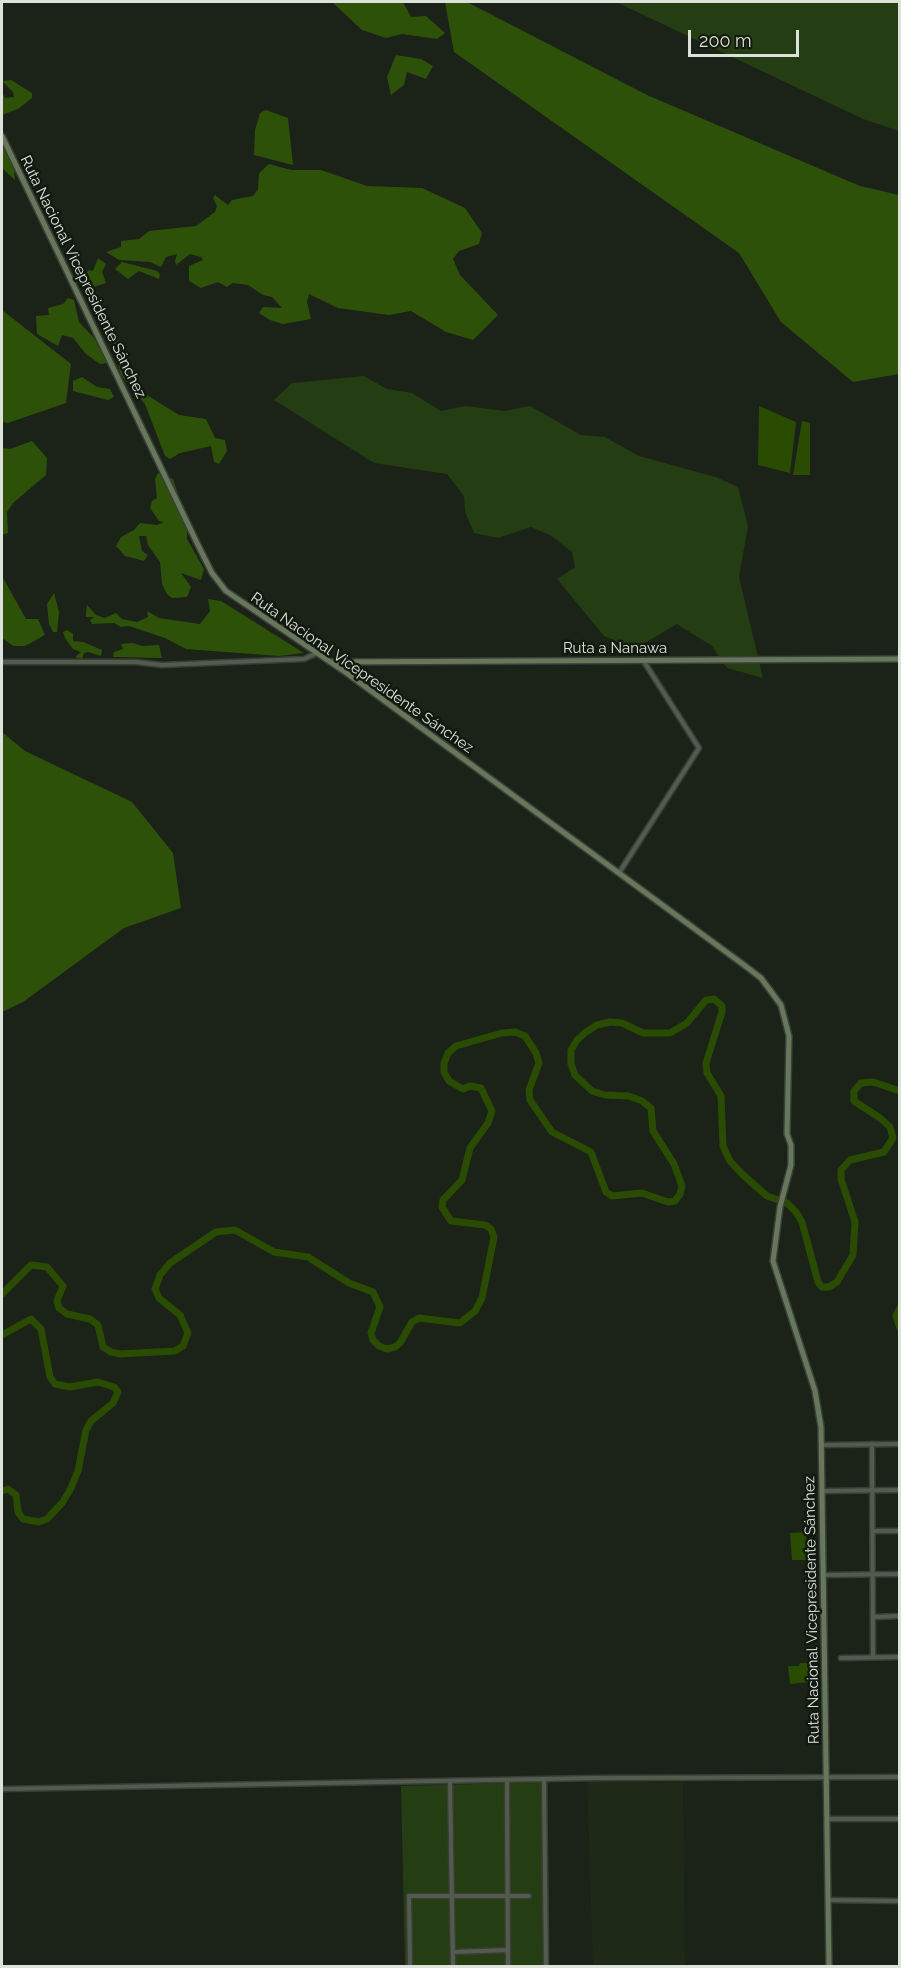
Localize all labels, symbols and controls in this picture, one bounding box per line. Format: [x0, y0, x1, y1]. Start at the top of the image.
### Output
scale bar [691, 18, 802, 56]
text: 200 m [699, 30, 752, 51]
street label: Ruta Nacional Vicepresidente Sánchez [16, 153, 150, 401]
street label: Ruta Nacional Vicepresidente Sánchez [247, 589, 477, 757]
street label: Ruta a Nanawa [563, 639, 667, 657]
street label: Ruta Nacional Vicepresidente Sánchez [801, 1476, 823, 1744]

